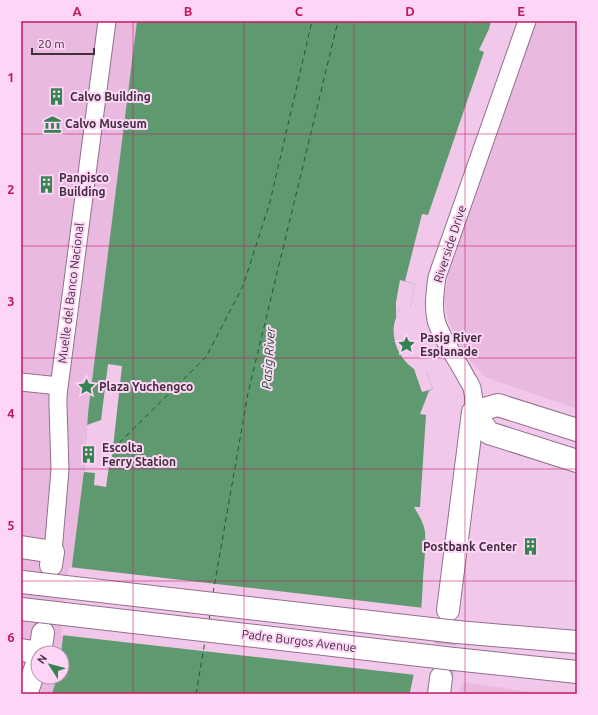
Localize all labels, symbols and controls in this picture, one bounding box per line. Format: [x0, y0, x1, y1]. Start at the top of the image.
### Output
text: A [72, 4, 82, 18]
text: B [184, 4, 193, 18]
text: C [295, 4, 304, 18]
text: D [405, 4, 415, 18]
text: E [517, 4, 525, 18]
scale bar [32, 30, 94, 56]
text: 20 m [38, 37, 65, 50]
text: 1 [7, 70, 15, 84]
building icon: Calvo Building [47, 87, 67, 107]
place label: Calvo Building [70, 90, 151, 103]
museum icon: Calvo Museum [42, 114, 62, 134]
place label: Calvo Museum [65, 117, 147, 130]
place label: Panpisco Building [59, 171, 109, 198]
building icon: Panpisco Building [36, 175, 56, 195]
text: 2 [7, 182, 15, 196]
street label: Riverside Drive [431, 204, 468, 284]
street label: Muelle del Banco Nacional [55, 222, 86, 364]
text: 3 [7, 294, 15, 308]
water label: Pasig River [259, 325, 277, 390]
place label: Pasig River Esplanade [420, 331, 482, 358]
place icon: Pasig River Esplanade [397, 335, 417, 355]
place icon: Plaza Yuchengco [76, 377, 96, 397]
place label: Plaza Yuchengco [99, 380, 193, 393]
text: 4 [7, 406, 15, 420]
place label: Escolta Ferry Station [102, 441, 176, 468]
building icon: Escolta Ferry Station [79, 445, 99, 465]
text: 5 [7, 518, 15, 532]
building icon: Postbank Center [520, 537, 540, 557]
place label: Postbank Center [423, 540, 517, 553]
street label: Padre Burgos Avenue [241, 627, 357, 654]
text: 6 [7, 630, 15, 644]
north arrow [30, 645, 70, 685]
text: N [35, 652, 49, 666]

